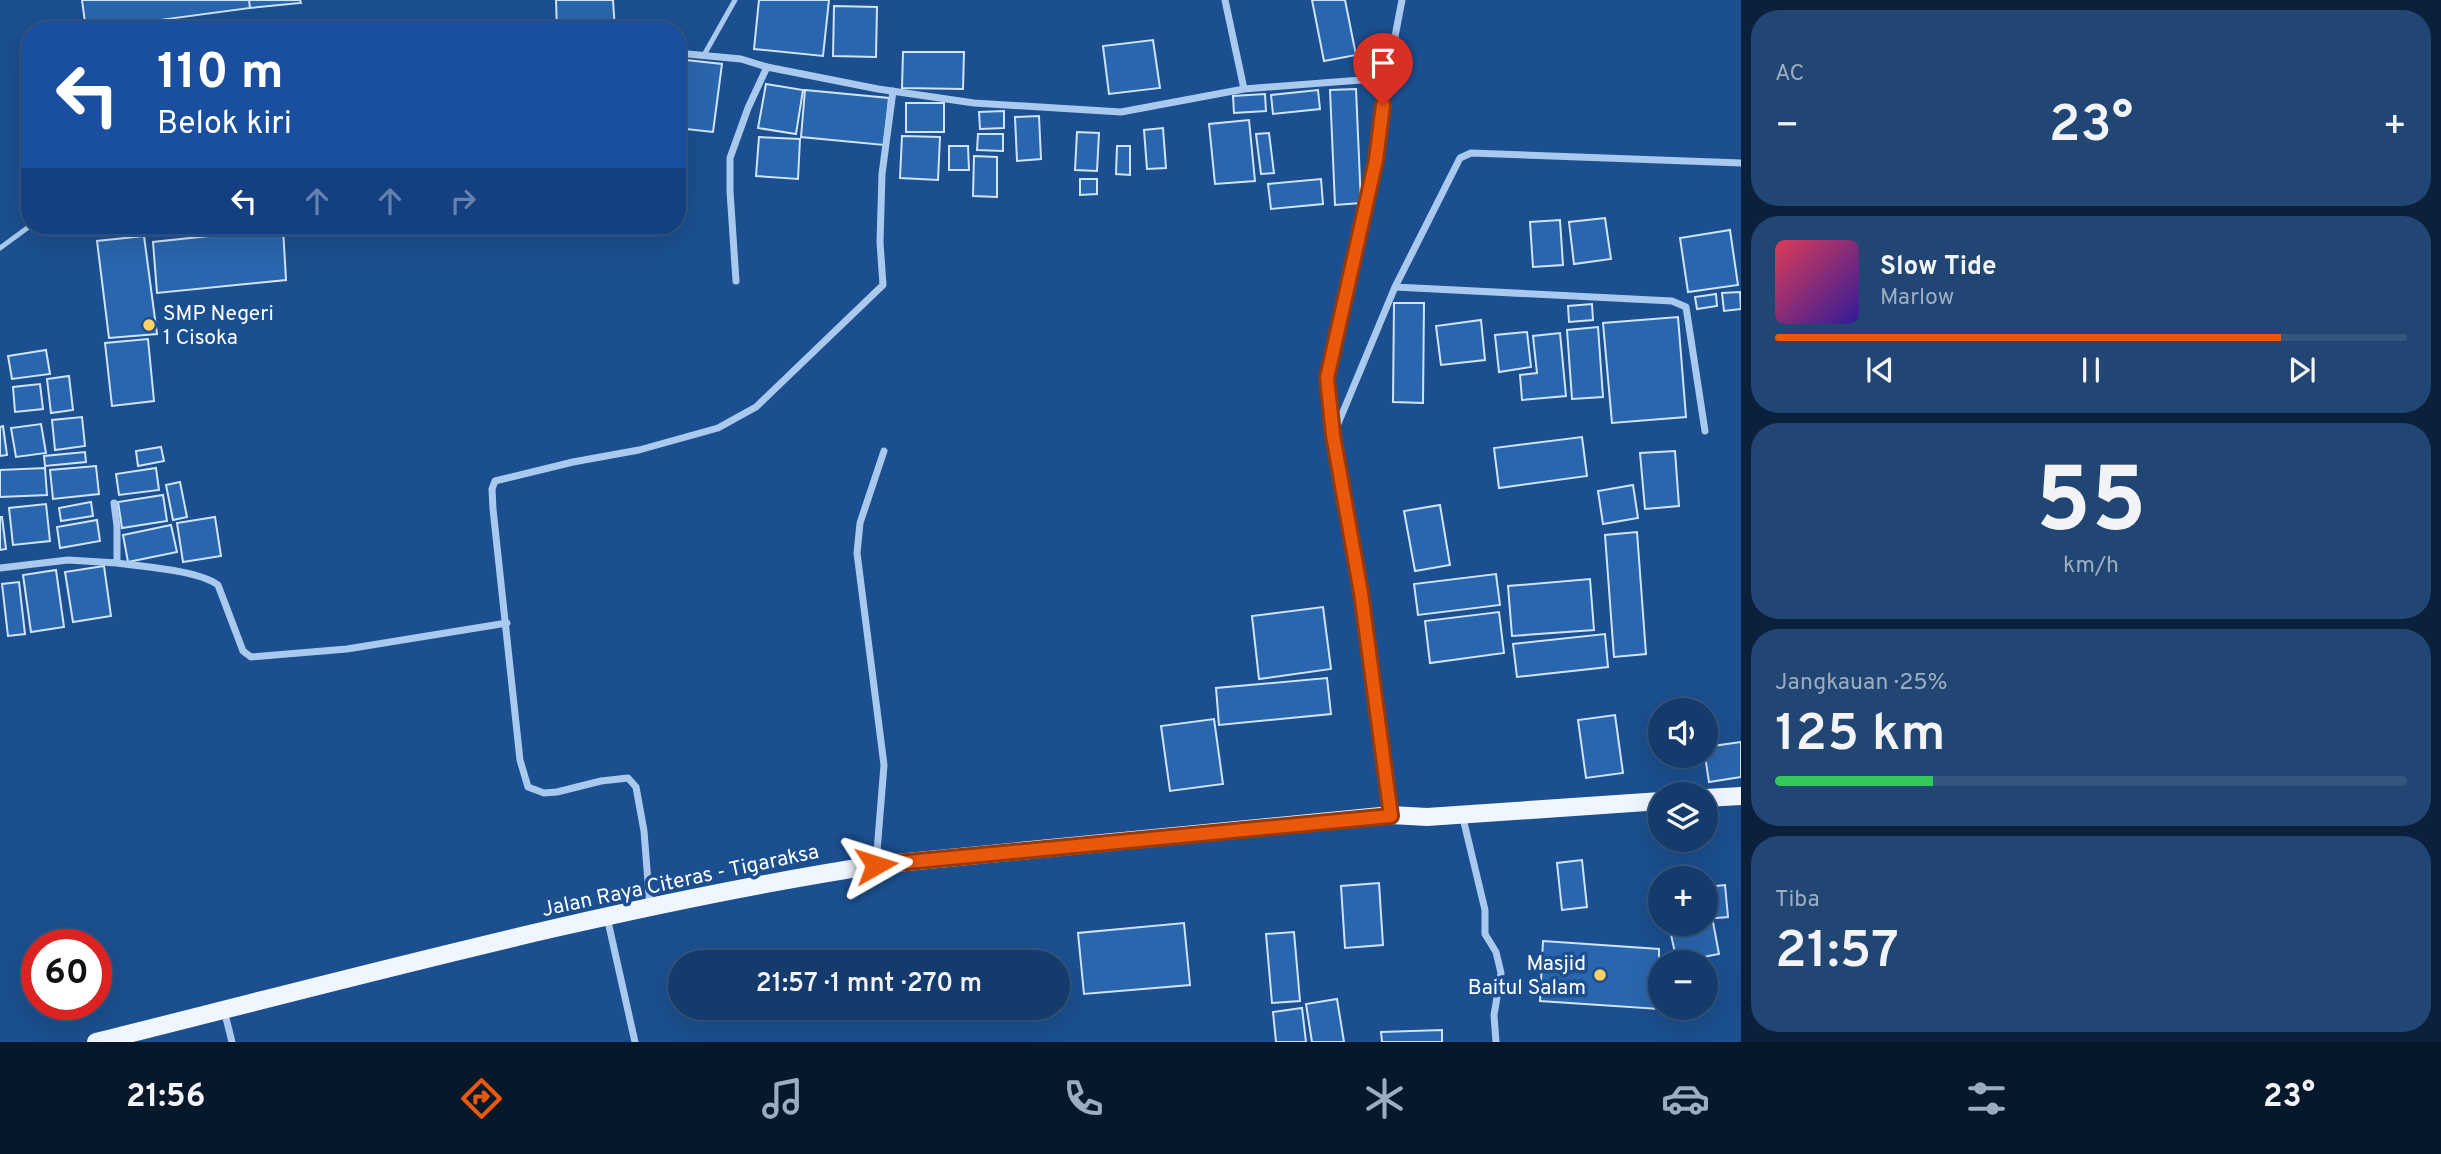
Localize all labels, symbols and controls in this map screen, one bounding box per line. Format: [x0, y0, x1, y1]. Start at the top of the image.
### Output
pin [1353, 33, 1413, 105]
text: 110 m [157, 44, 284, 106]
icon: arrive [1364, 44, 1402, 82]
icon: left [42, 49, 133, 140]
text: AC [1775, 60, 1804, 89]
text: 23° [2049, 94, 2133, 160]
text: − [1775, 103, 1800, 152]
text: + [2382, 103, 2407, 152]
text: Belok kiri [157, 105, 292, 145]
icon: left [225, 182, 263, 220]
icon: ahead [298, 182, 336, 220]
icon: ahead [371, 182, 409, 220]
icon: right [444, 182, 482, 220]
text: Slow Tide [1880, 251, 1997, 284]
text: Marlow [1880, 284, 1954, 313]
place label: SMP Negeri 1 Cisoka [163, 301, 274, 352]
marker: SMP Negeri 1 Cisoka [141, 317, 157, 333]
icon: previous [1861, 351, 1899, 389]
icon: pause [2072, 351, 2110, 389]
icon: next [2283, 351, 2321, 389]
text: 55 [2035, 449, 2147, 564]
text: km/h [2063, 552, 2119, 581]
text: Jangkauan · 25% [1775, 669, 1948, 698]
map controls [1648, 698, 1718, 1020]
button: sound [1648, 698, 1718, 768]
text: 125 km [1775, 703, 1946, 769]
button: layers [1648, 782, 1718, 852]
position arrow [839, 828, 913, 902]
street label: Jalan Raya Citeras - Tigaraksa [539, 839, 821, 924]
button: + [1648, 866, 1718, 936]
text: Tiba [1775, 886, 1820, 915]
text: 21:57 [1775, 920, 1899, 986]
speed limit sign: 60 [21, 929, 112, 1020]
button: − [1648, 950, 1718, 1020]
place label: Masjid Baitul Salam [1468, 951, 1586, 1002]
marker: Masjid Baitul Salam [1592, 967, 1608, 983]
text: 21:57 · 1 mnt · 270 m [756, 968, 982, 1001]
icon: directions [457, 1074, 506, 1123]
icon: music [758, 1074, 807, 1123]
icon: phone [1059, 1074, 1108, 1123]
icon: climate [1360, 1074, 1409, 1123]
icon: car [1661, 1074, 1710, 1123]
icon: filters [1962, 1074, 2011, 1123]
text: 21:56 [126, 1078, 205, 1118]
text: 23° [2263, 1078, 2315, 1118]

